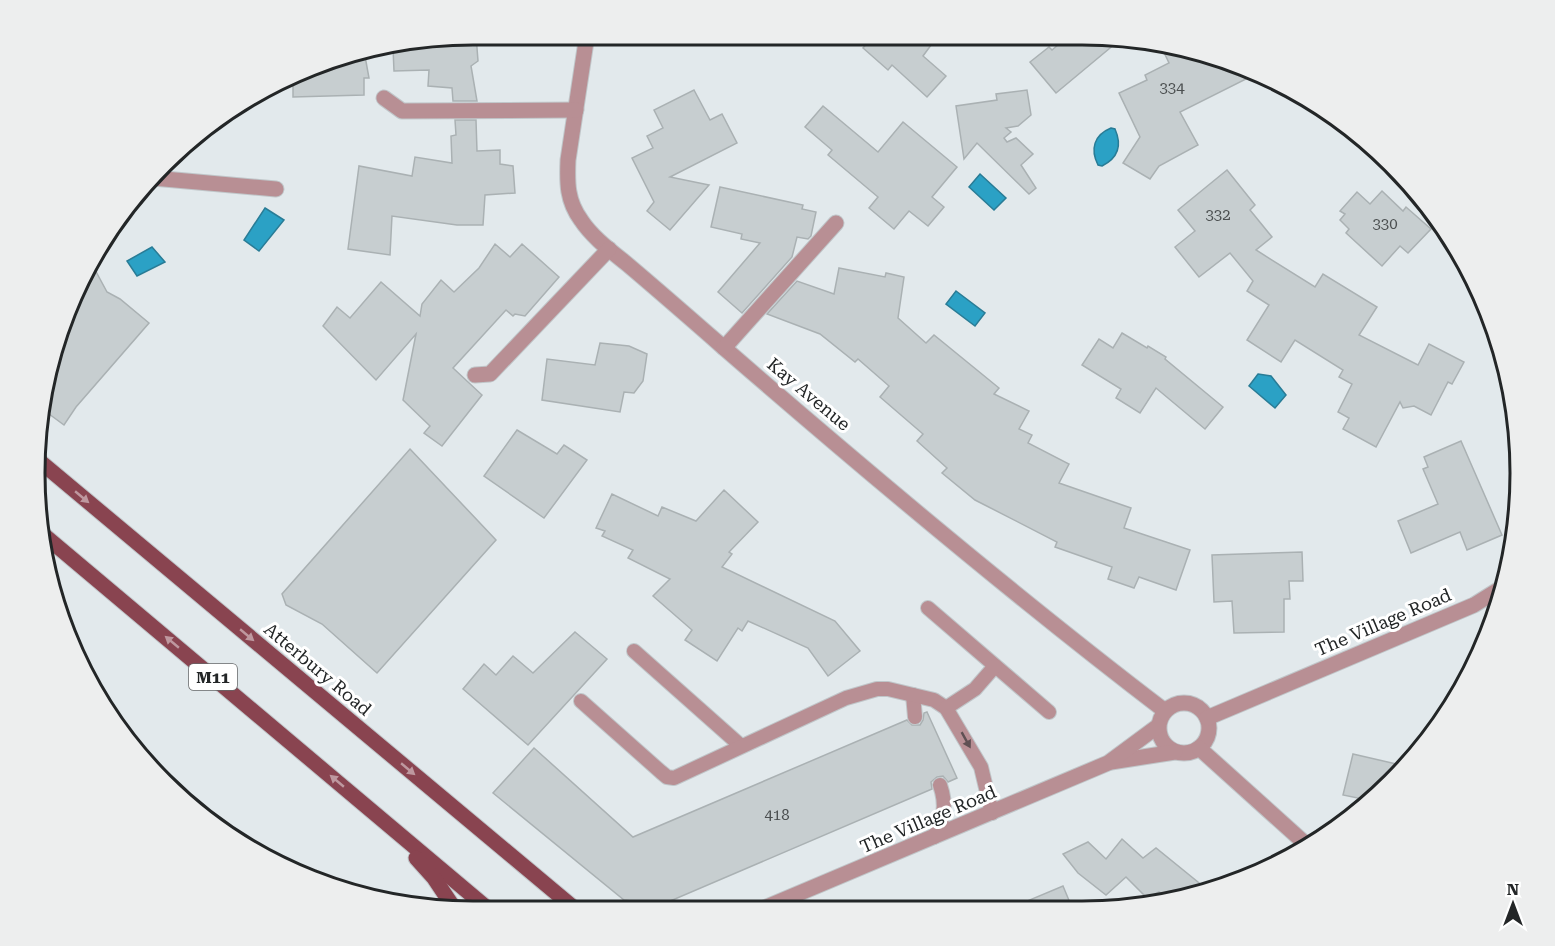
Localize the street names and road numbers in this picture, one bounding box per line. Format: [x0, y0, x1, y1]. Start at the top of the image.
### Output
street label: Kay Avenue [763, 353, 855, 435]
street label: The Village Road [1312, 584, 1455, 660]
street label: Atterbury Road [260, 618, 376, 720]
road number: M11 [189, 664, 237, 690]
street label: The Village Road [857, 781, 1000, 857]

